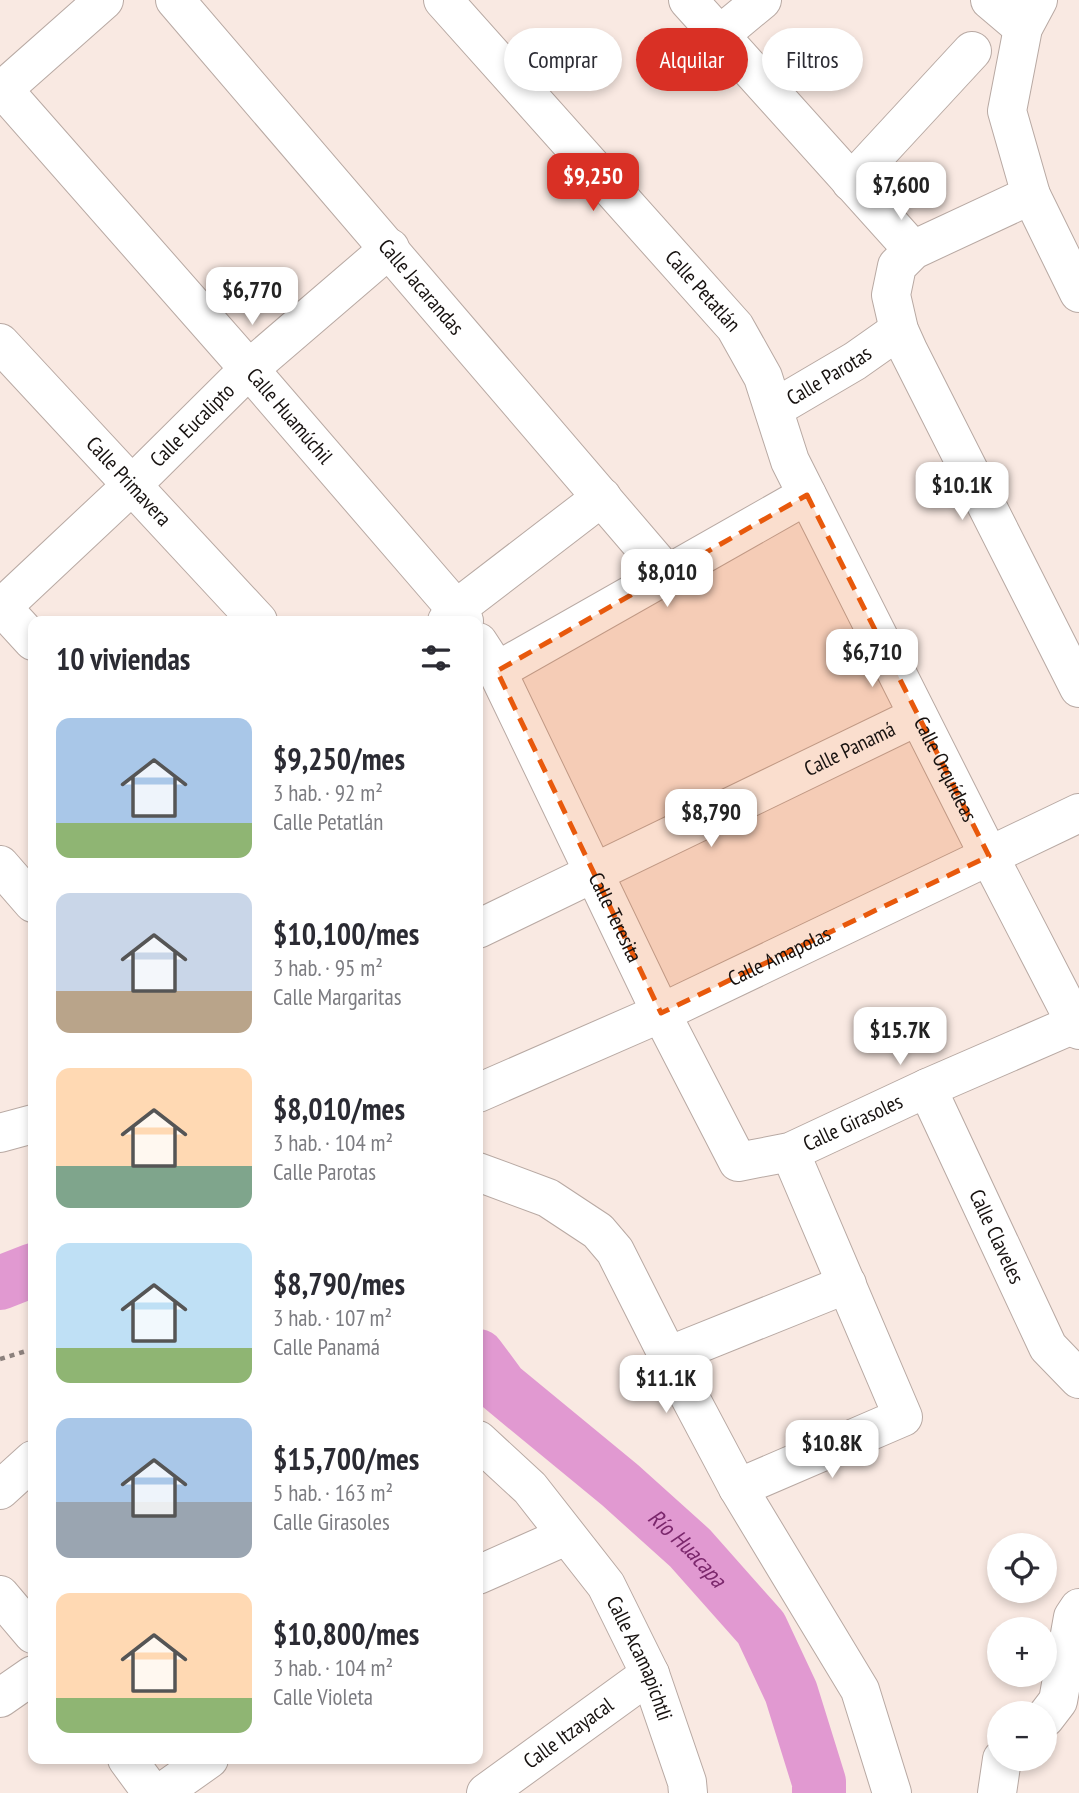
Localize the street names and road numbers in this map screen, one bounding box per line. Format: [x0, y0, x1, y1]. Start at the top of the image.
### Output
street label: Calle Jacarandas [373, 233, 470, 340]
street label: Calle Petatlán [659, 244, 747, 337]
street label: Calle Parotas [782, 340, 877, 411]
street label: Calle Huamúchil [241, 362, 339, 469]
street label: Calle Eucalipto [144, 377, 240, 473]
street label: Calle Primavera [81, 431, 177, 532]
street label: Calle Orquídeas [908, 712, 983, 826]
street label: Calle Panamá [800, 715, 899, 782]
street label: Calle Teresita [583, 868, 649, 967]
street label: Calle Amapolas [723, 920, 835, 992]
street label: Calle Girasoles [799, 1087, 907, 1157]
street label: Calle Claveles [963, 1185, 1031, 1288]
street label: Calle Acamapichtli [601, 1592, 679, 1724]
street label: Calle Itzayacal [518, 1691, 619, 1774]

